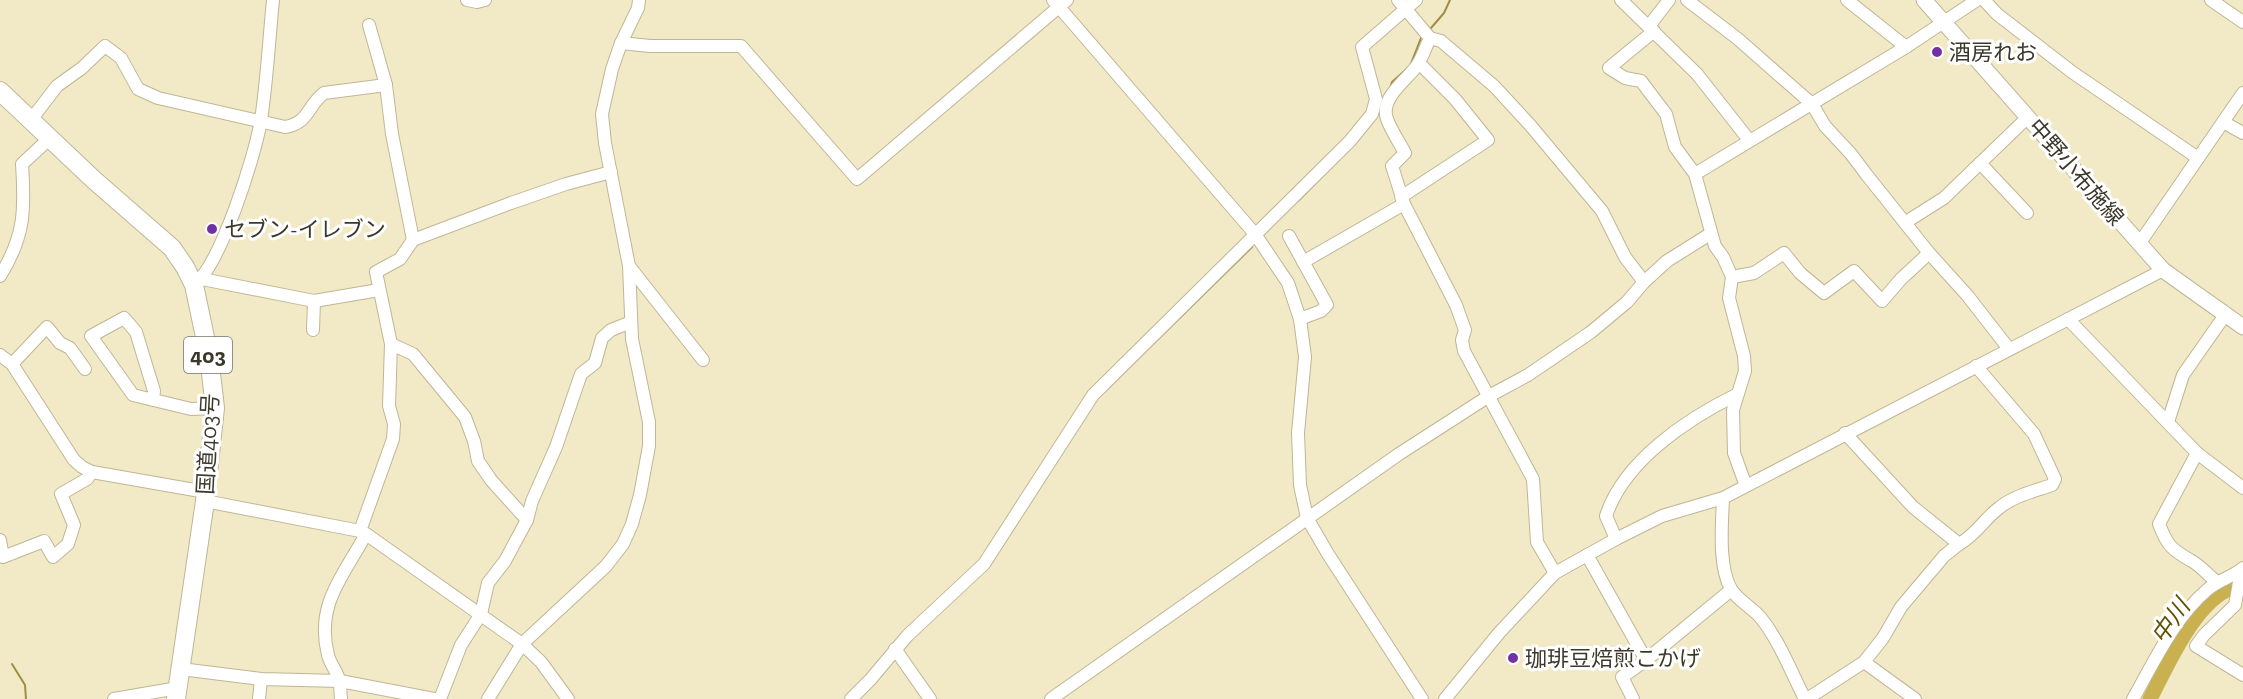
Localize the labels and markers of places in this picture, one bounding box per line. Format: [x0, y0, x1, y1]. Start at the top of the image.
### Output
place label: 酒房れお [1949, 39, 2037, 66]
marker: 酒房れお [1930, 45, 1944, 59]
place label: セブン-イレブン [224, 216, 386, 243]
marker: セブン-イレブン [205, 222, 219, 236]
place label: 珈琲豆焙煎こかげ [1525, 645, 1701, 672]
marker: 珈琲豆焙煎こかげ [1506, 651, 1520, 665]

